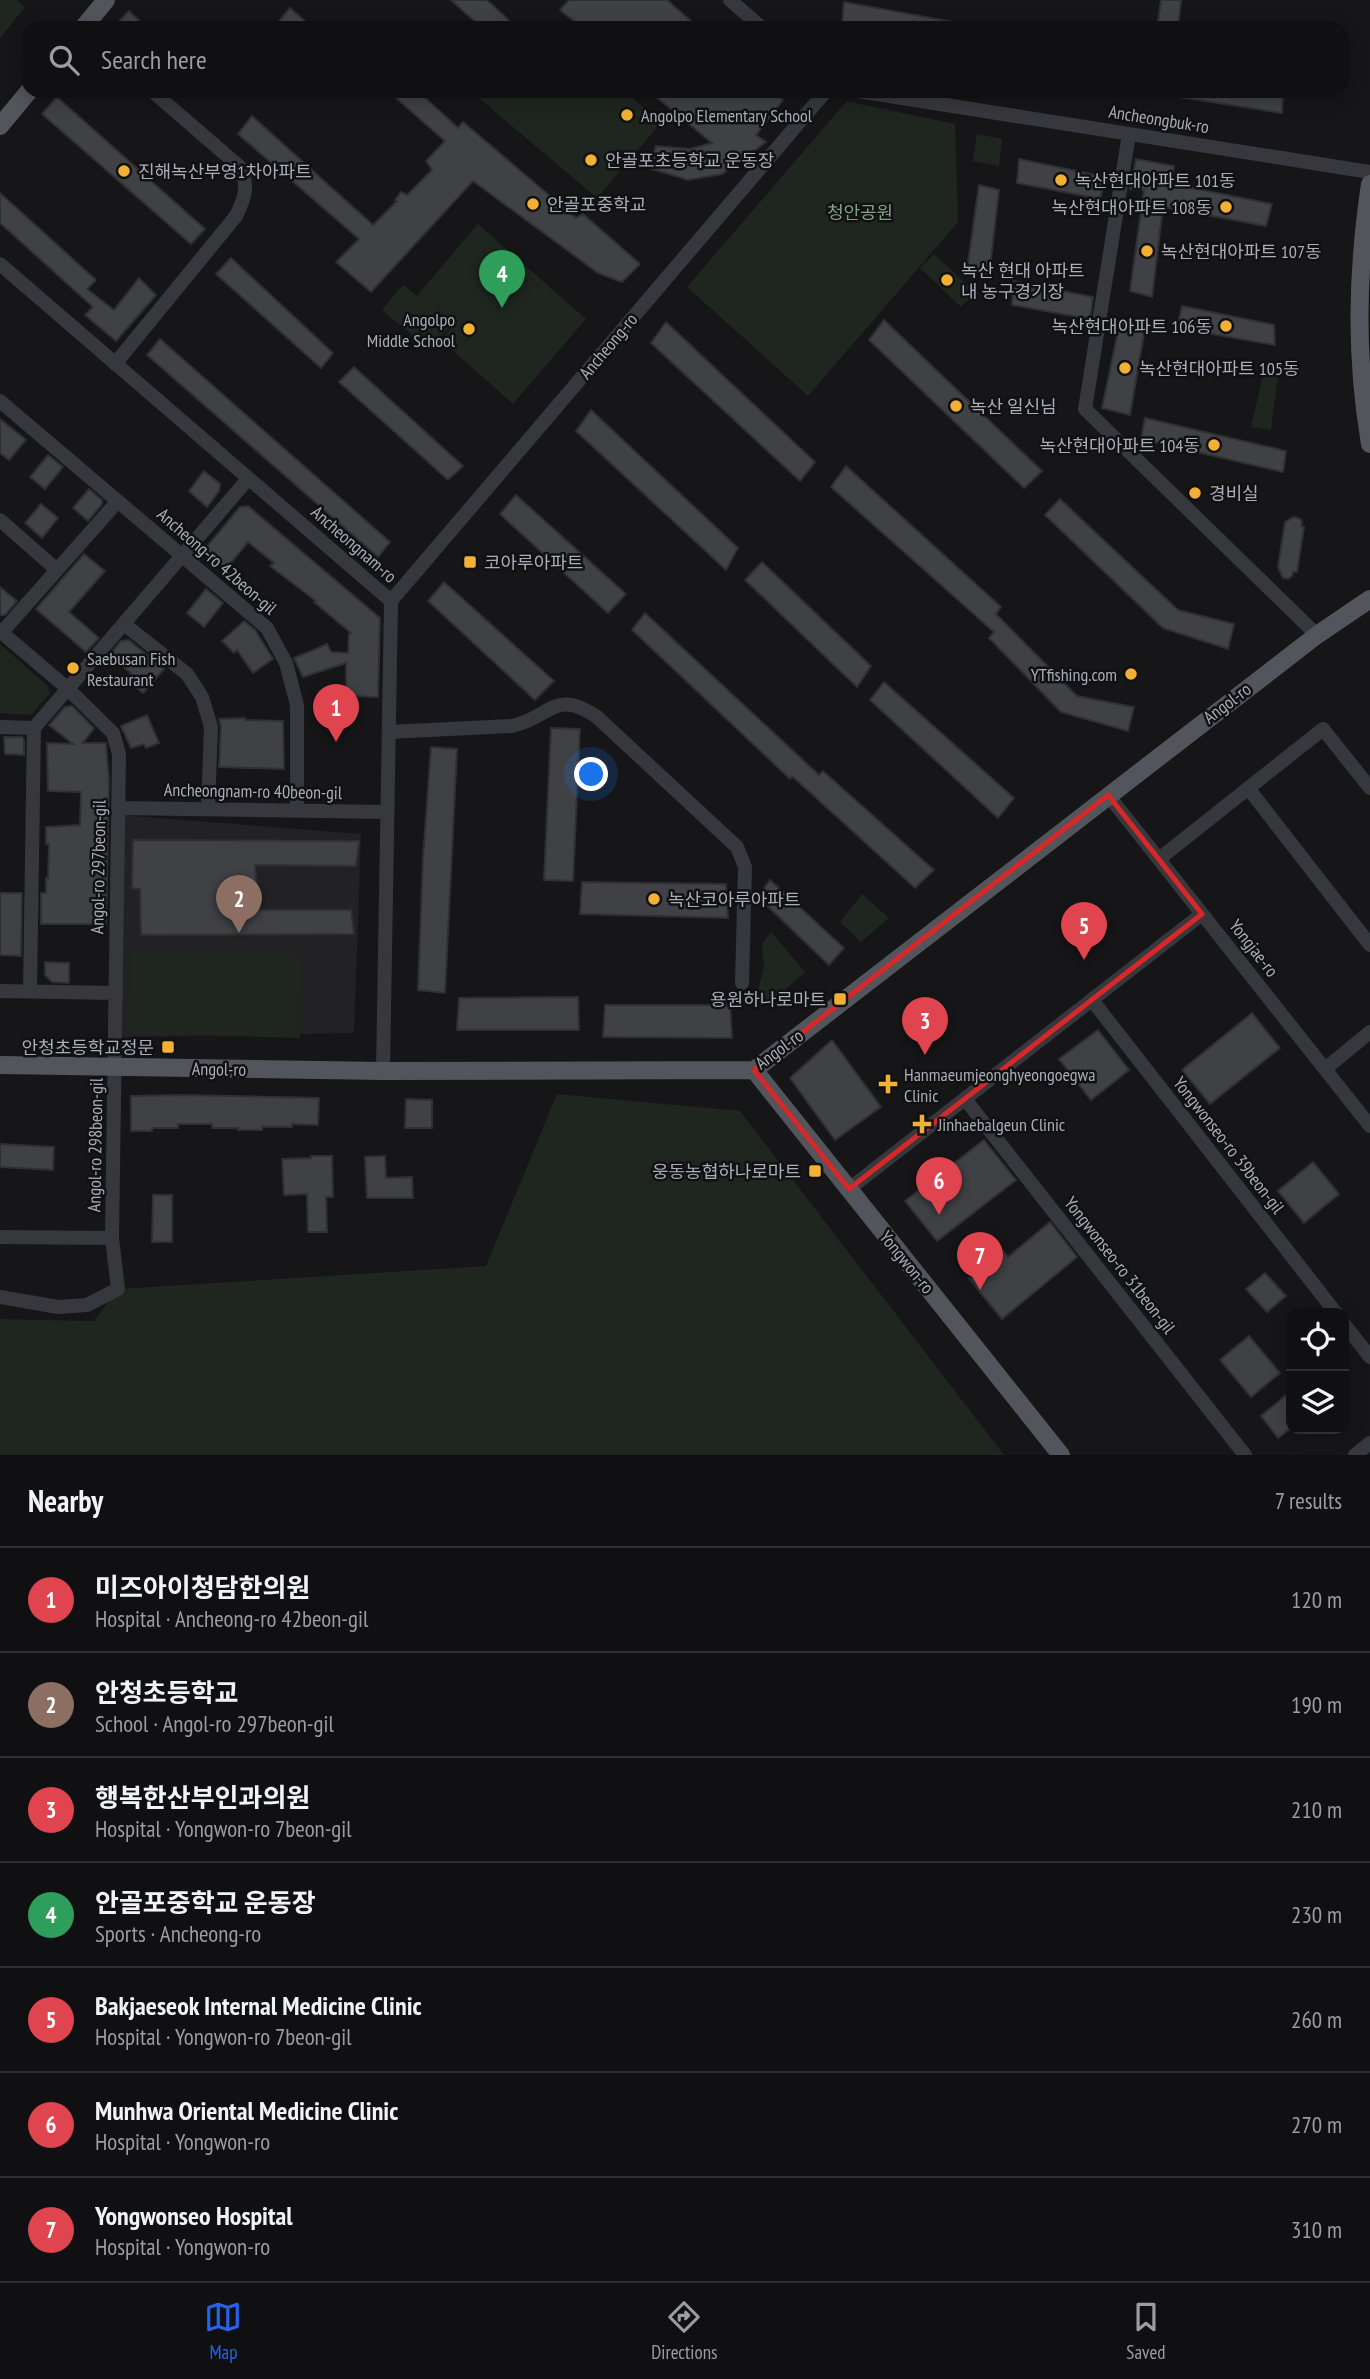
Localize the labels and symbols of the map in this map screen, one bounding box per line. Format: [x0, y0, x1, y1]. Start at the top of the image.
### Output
street label: Ancheongbuk-ro [1107, 100, 1211, 138]
place label: Angolpo Elementary School [641, 104, 813, 127]
marker: Angolpo Elementary School [619, 107, 635, 123]
place label: 안골포초등학교 운동장 [605, 149, 774, 172]
marker: 안골포초등학교 운동장 [583, 152, 599, 168]
place label: 진해녹산부영1차아파트 [138, 160, 312, 183]
marker: 진해녹산부영1차아파트 [116, 163, 132, 179]
place label: 녹산현대아파트 101동 [1075, 169, 1236, 192]
marker: 녹산현대아파트 101동 [1053, 172, 1069, 188]
place label: 안골포중학교 [547, 193, 646, 216]
marker: 안골포중학교 [525, 196, 541, 212]
place label: 녹산현대아파트 108동 [1051, 196, 1212, 219]
marker: 녹산현대아파트 108동 [1218, 199, 1234, 215]
park label: 청안공원 [827, 201, 893, 224]
place label: 녹산현대아파트 107동 [1161, 240, 1322, 263]
marker: 녹산현대아파트 107동 [1139, 243, 1155, 259]
pin: 4 [479, 250, 525, 308]
place label: 녹산 현대 아파트 내 농구경기장 [961, 259, 1085, 303]
marker: 녹산 현대 아파트 내 농구경기장 [939, 272, 955, 288]
place label: Angolpo Middle School [367, 308, 456, 352]
street label: Ancheong-ro [574, 308, 642, 384]
place label: 녹산현대아파트 106동 [1051, 315, 1212, 338]
marker: 녹산현대아파트 106동 [1218, 318, 1234, 334]
marker: Angolpo Middle School [461, 321, 477, 337]
place label: 녹산현대아파트 105동 [1139, 357, 1300, 380]
marker: 녹산현대아파트 105동 [1117, 360, 1133, 376]
place label: 녹산 일신님 [970, 395, 1057, 418]
marker: 녹산 일신님 [948, 398, 964, 414]
place label: 녹산현대아파트 104동 [1039, 434, 1200, 457]
marker: 녹산현대아파트 104동 [1206, 437, 1222, 453]
place label: 경비실 [1209, 482, 1259, 505]
marker: 경비실 [1187, 485, 1203, 501]
street label: Ancheongnam-ro [306, 500, 402, 588]
street label: Ancheong-ro 42beon-gil [152, 503, 282, 620]
place label: 코아루아파트 [484, 551, 583, 574]
marker: 코아루아파트 [462, 554, 478, 570]
place label: Saebusan Fish Restaurant [87, 647, 175, 691]
marker: Saebusan Fish Restaurant [65, 660, 81, 676]
place label: YTfishing.com [1031, 663, 1117, 686]
marker: YTfishing.com [1123, 666, 1139, 682]
street label: Angol-ro [1198, 677, 1256, 728]
pin: 1 [313, 684, 359, 742]
your location [574, 757, 608, 791]
street label: Ancheongnam-ro 40beon-gil [164, 778, 343, 804]
street label: Angol-ro 297beon-gil [85, 799, 111, 934]
pin: 2 [216, 875, 262, 933]
place label: 녹산코아루아파트 [668, 888, 800, 911]
marker: 녹산코아루아파트 [646, 891, 662, 907]
pin: 5 [1061, 902, 1107, 960]
street label: Yongjae-ro [1224, 915, 1284, 982]
place label: 용원하나로마트 [710, 988, 826, 1011]
marker: 용원하나로마트 [832, 991, 848, 1007]
pin: 3 [902, 997, 948, 1055]
street label: Angol-ro [750, 1024, 808, 1074]
place label: 안청초등학교정문 [22, 1036, 154, 1059]
marker: 안청초등학교정문 [160, 1039, 176, 1055]
street label: Angol-ro [192, 1057, 246, 1081]
place label: Hanmaeumjeonghyeongoegwa Clinic [904, 1063, 1095, 1107]
street label: Yongwonseo-ro 39beon-gil [1168, 1072, 1290, 1219]
marker: Hanmaeumjeonghyeongoegwa Clinic [878, 1074, 898, 1094]
street label: Angol-ro 298beon-gil [82, 1077, 108, 1212]
place label: Jinhaebalgeun Clinic [937, 1113, 1066, 1136]
marker: Jinhaebalgeun Clinic [912, 1114, 932, 1134]
pin: 6 [916, 1157, 962, 1215]
place label: 웅동농협하나로마트 [652, 1160, 801, 1183]
marker: 웅동농협하나로마트 [807, 1163, 823, 1179]
street label: Yongwonseo-ro 31beon-gil [1059, 1192, 1181, 1339]
street label: Yongwon-ro [875, 1226, 939, 1298]
pin: 7 [957, 1232, 1003, 1290]

